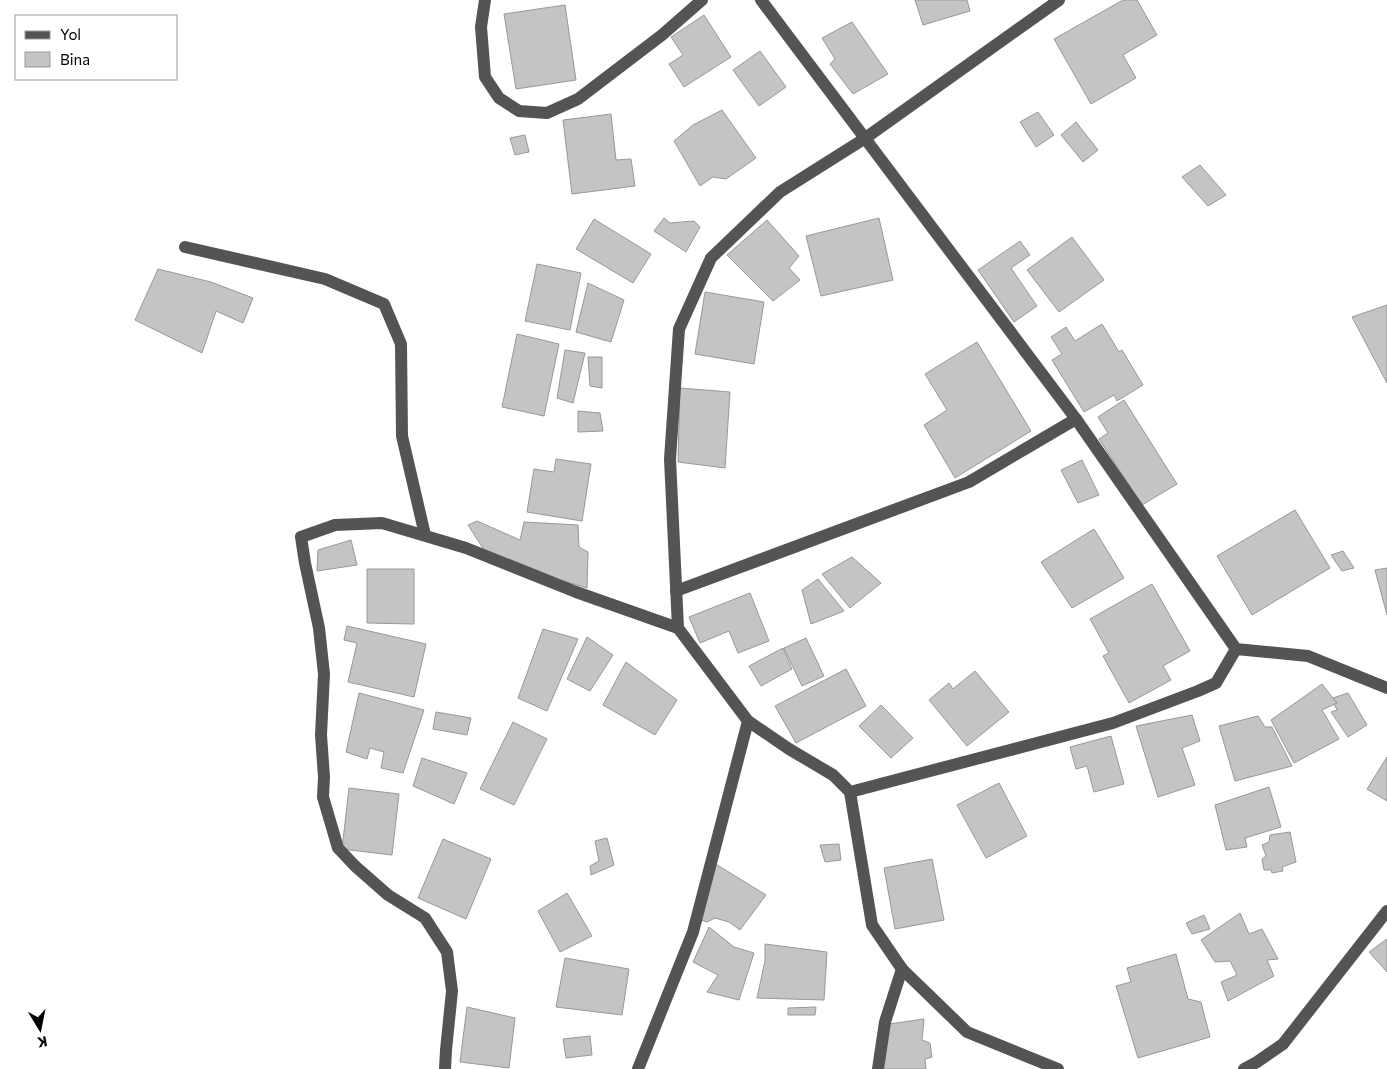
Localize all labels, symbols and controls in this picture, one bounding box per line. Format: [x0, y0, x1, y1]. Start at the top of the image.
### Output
legend [15, 15, 178, 80]
text: Yol [60, 25, 81, 43]
text: Bina [60, 50, 90, 68]
north arrow [15, 1004, 65, 1054]
text: K [36, 1033, 49, 1052]

